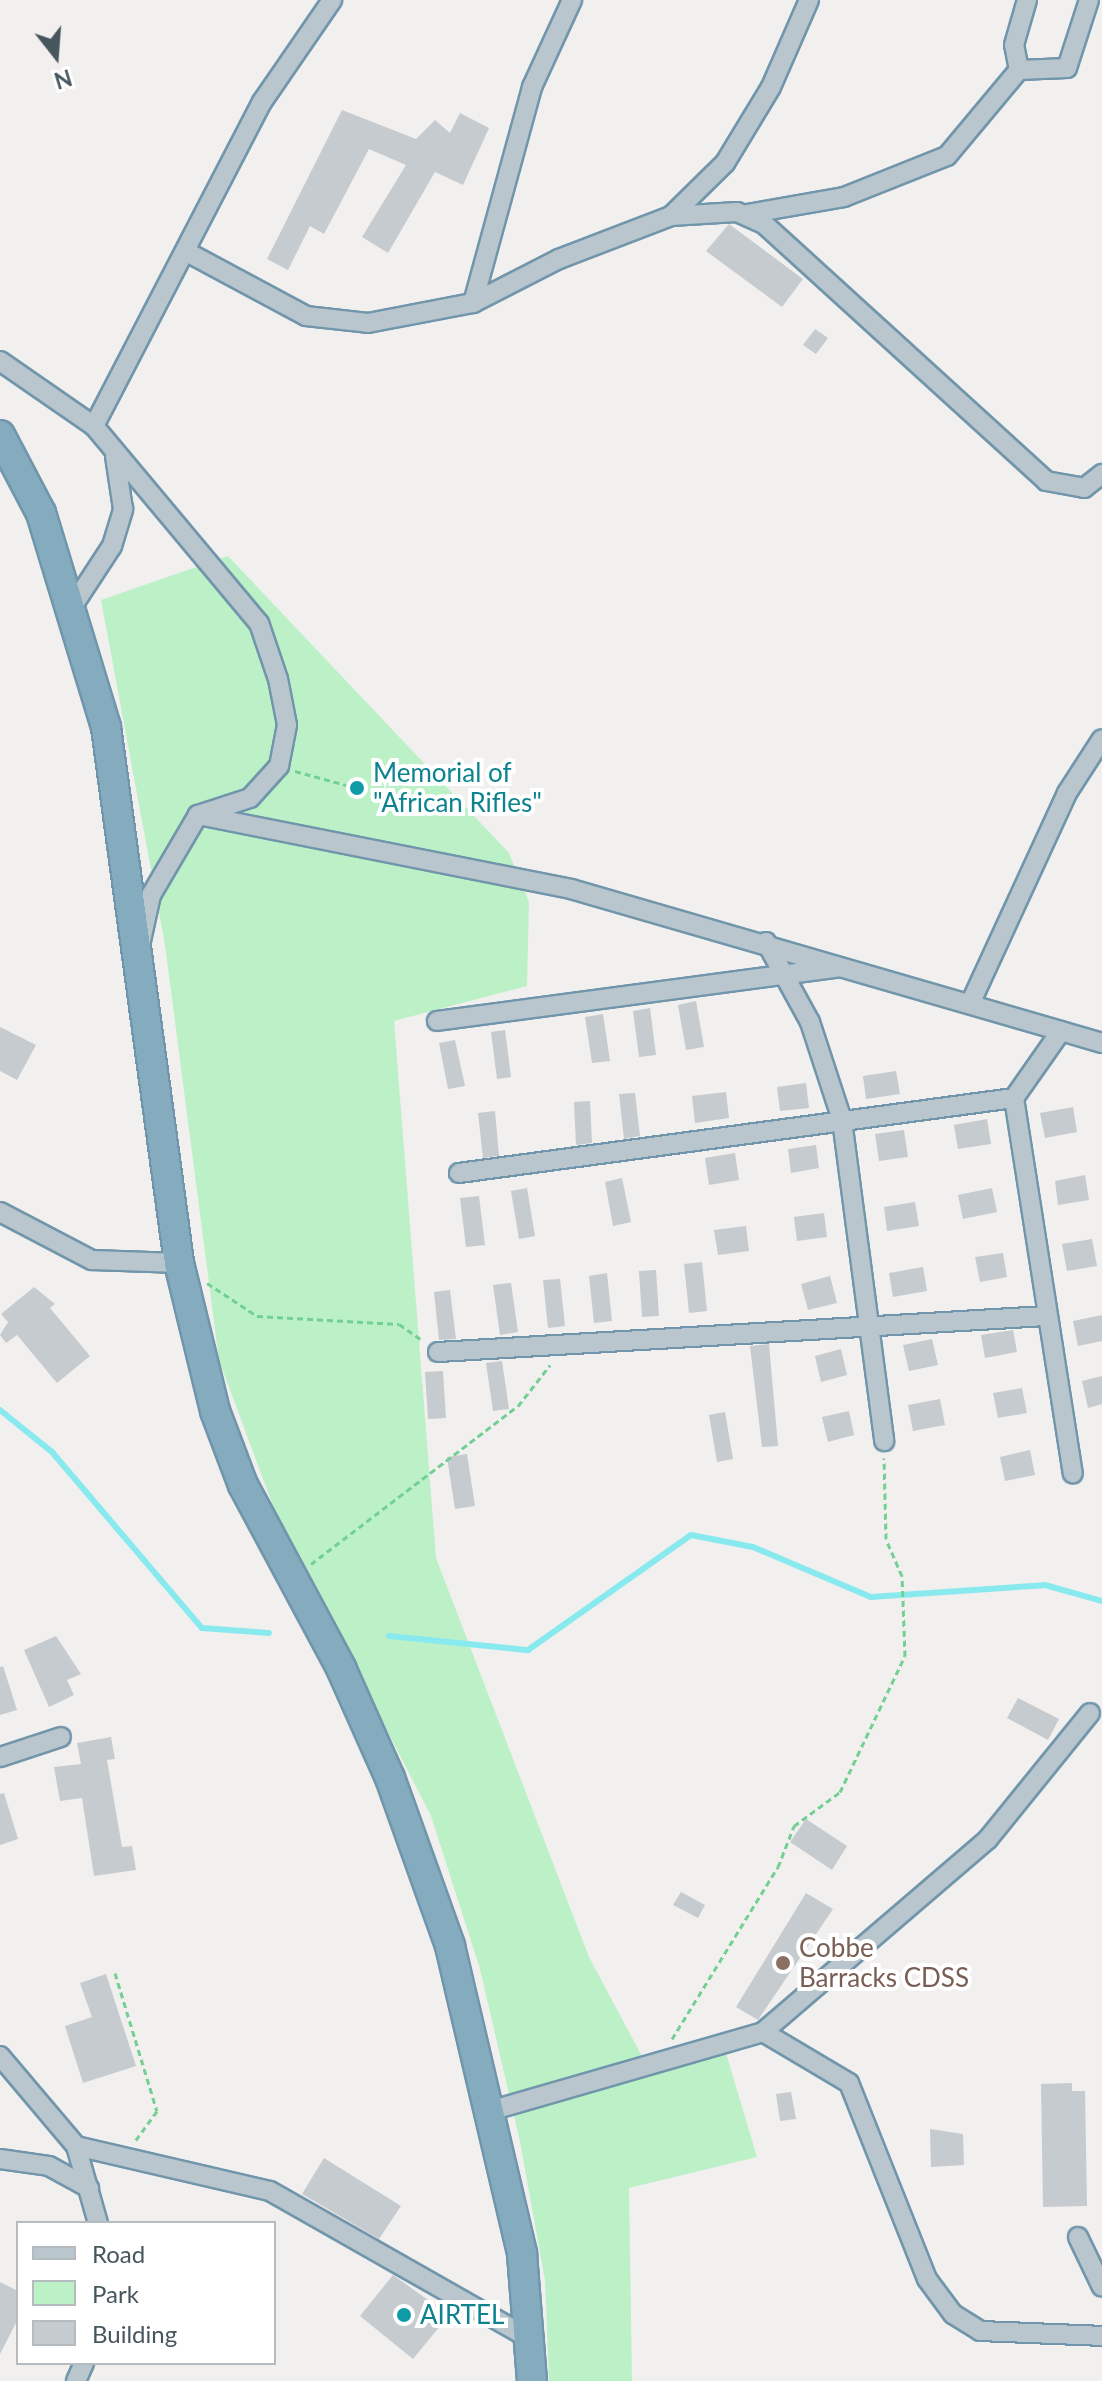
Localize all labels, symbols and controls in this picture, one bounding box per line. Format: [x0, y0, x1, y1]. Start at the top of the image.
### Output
north arrow [16, 16, 96, 96]
text: N [51, 64, 75, 95]
place label: Memorial of "African Rifles" [373, 757, 542, 818]
marker: Memorial of "African Rifles" [348, 779, 366, 797]
place label: Cobbe Barracks CDSS [799, 1932, 969, 1994]
marker: Cobbe Barracks CDSS [774, 1954, 792, 1972]
legend [16, 2221, 276, 2365]
text: Road [92, 2239, 145, 2268]
text: Park [92, 2279, 139, 2308]
place label: AIRTEL [420, 2299, 504, 2331]
marker: AIRTEL [395, 2306, 413, 2324]
text: Building [92, 2319, 177, 2348]

